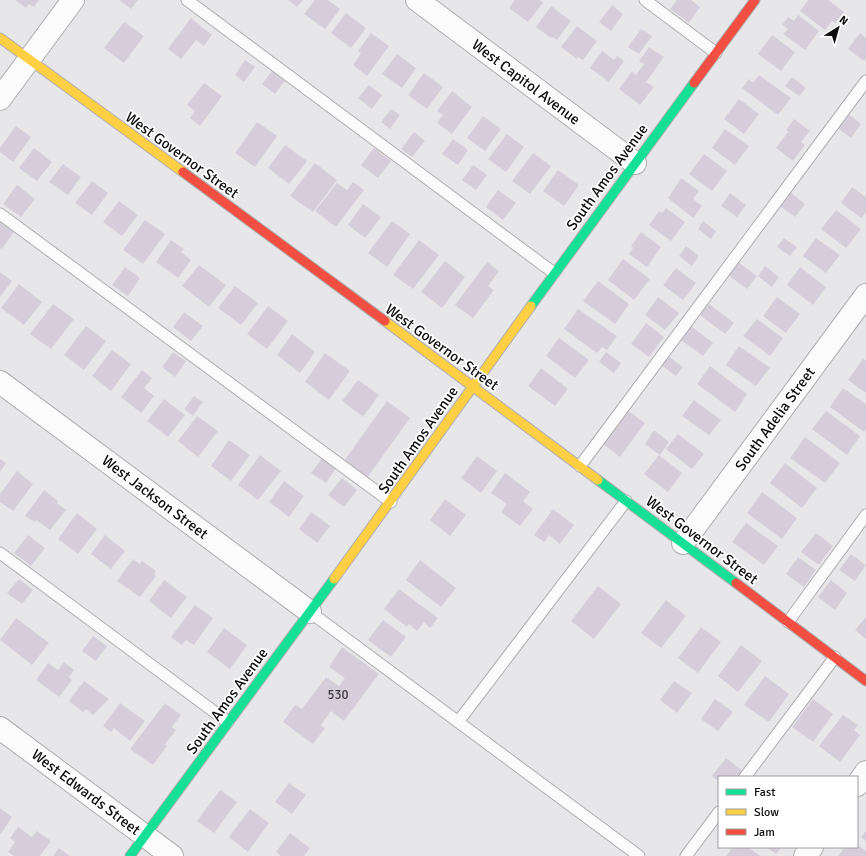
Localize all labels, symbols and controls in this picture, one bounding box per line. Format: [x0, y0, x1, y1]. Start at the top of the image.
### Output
north arrow [818, 8, 858, 48]
text: N [837, 13, 851, 28]
street label: West Capitol Avenue [468, 35, 584, 129]
street label: West Governor Street [122, 108, 242, 202]
street label: South Amos Avenue [562, 120, 652, 234]
street label: West Governor Street [382, 300, 502, 394]
street label: South Adelia Street [731, 364, 819, 474]
street label: South Amos Avenue [374, 383, 462, 497]
street label: West Jackson Street [98, 451, 212, 543]
street label: West Governor Street [642, 492, 762, 588]
street label: South Amos Avenue [182, 644, 272, 758]
house number: 530 [327, 687, 349, 703]
street label: West Edwards Street [28, 745, 144, 839]
legend [718, 776, 858, 848]
text: Fast [754, 785, 775, 800]
text: Slow [754, 805, 779, 820]
text: Jam [754, 825, 775, 840]

